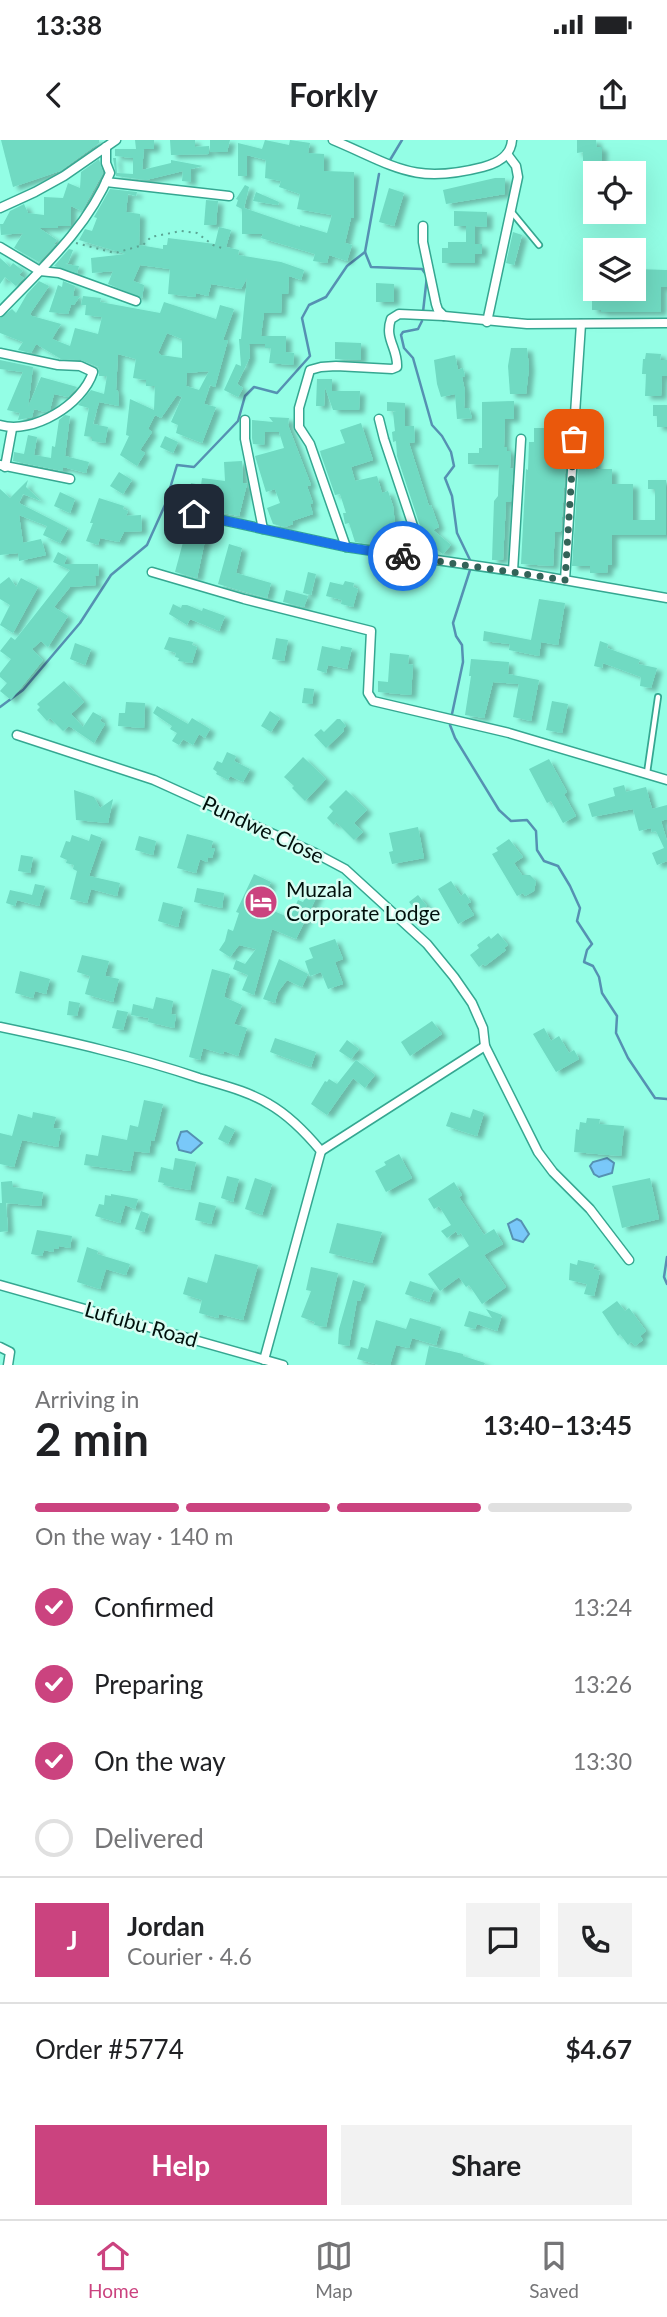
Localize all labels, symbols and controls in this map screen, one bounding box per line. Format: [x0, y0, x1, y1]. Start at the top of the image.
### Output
text: 13:38 [35, 9, 102, 41]
text: Forkly [289, 75, 378, 114]
icon: back [35, 76, 73, 114]
icon: share [594, 76, 632, 114]
map controls [583, 161, 646, 301]
button: locate [583, 161, 646, 224]
button: layers [583, 238, 646, 301]
pin [544, 409, 604, 469]
icon: bag [555, 420, 593, 458]
pin [164, 484, 224, 544]
icon: home [175, 495, 213, 533]
courier [368, 521, 438, 591]
icon: bike [384, 537, 422, 575]
street label: Pundwe Close [199, 790, 329, 868]
place label: Muzala Corporate Lodge [286, 876, 440, 925]
hotel icon: Muzala Corporate Lodge [242, 883, 280, 921]
street label: Lufubu Road [82, 1296, 201, 1352]
text: Arriving in [35, 1385, 139, 1413]
text: 13:40–13:45 [483, 1409, 632, 1441]
text: 2 min [35, 1411, 149, 1466]
text: On the way · 140 m [35, 1522, 234, 1550]
icon: check [35, 1588, 73, 1626]
text: Confirmed [94, 1591, 214, 1623]
text: 13:24 [573, 1593, 632, 1621]
icon: check [35, 1665, 73, 1703]
text: Preparing [94, 1668, 203, 1700]
text: 13:26 [573, 1670, 632, 1698]
icon: check [35, 1742, 73, 1780]
text: On the way [94, 1745, 226, 1777]
text: 13:30 [573, 1747, 632, 1775]
text: Delivered [94, 1822, 204, 1854]
button: chat [466, 1903, 540, 1977]
button: phone [558, 1903, 632, 1977]
text: Jordan [127, 1910, 205, 1942]
text: J [66, 1924, 78, 1956]
text: Courier · 4.6 [127, 1942, 252, 1970]
text: Order #5774 [35, 2033, 184, 2065]
text: $4.67 [566, 2033, 632, 2065]
button: Help [35, 2125, 327, 2205]
button: Share [341, 2125, 632, 2205]
tab: Home [88, 2237, 139, 2302]
tab: Map [315, 2237, 353, 2302]
tab: Saved [529, 2237, 579, 2302]

